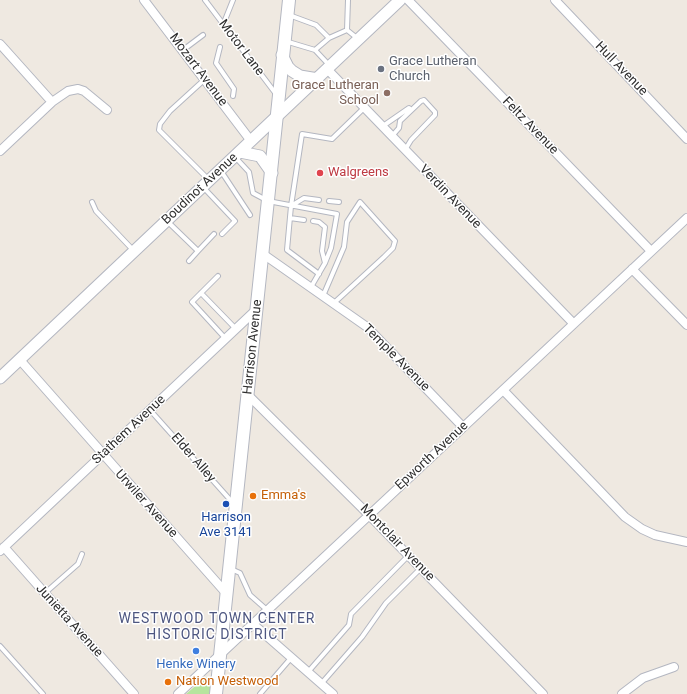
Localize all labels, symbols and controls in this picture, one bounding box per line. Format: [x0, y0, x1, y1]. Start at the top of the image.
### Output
street label: Motor Lane [215, 17, 267, 79]
street label: Mozart Avenue [166, 31, 230, 109]
street label: Hull Avenue [592, 39, 650, 99]
place label: Grace Lutheran Church [389, 54, 477, 85]
marker: Grace Lutheran Church [376, 64, 386, 74]
place label: Grace Lutheran School [291, 78, 379, 109]
marker: Grace Lutheran School [382, 88, 392, 98]
street label: Feltz Avenue [499, 94, 561, 158]
street label: Boudinot Avenue [159, 150, 241, 228]
street label: Verdin Avenue [416, 162, 484, 232]
place label: Walgreens [328, 165, 389, 181]
marker: Walgreens [315, 168, 325, 178]
street label: Harrison Avenue [240, 299, 266, 395]
street label: Temple Avenue [359, 321, 433, 395]
street label: Stathem Avenue [89, 392, 169, 468]
street label: Epworth Avenue [392, 418, 472, 494]
street label: Elder Alley [167, 430, 219, 486]
street label: Urwiler Avenue [111, 467, 181, 541]
place label: Emma's [261, 488, 306, 504]
marker: Emma's [248, 491, 258, 501]
marker: Harrison Ave 3141 [221, 499, 231, 509]
street label: Montclair Avenue [356, 501, 438, 585]
place label: Harrison Ave 3141 [199, 510, 253, 541]
street label: Junietta Avenue [32, 581, 106, 661]
district label: WESTWOOD TOWN CENTER HISTORIC DISTRICT [119, 611, 315, 644]
marker: Henke Winery [191, 646, 201, 656]
place label: Henke Winery [156, 657, 236, 673]
place label: Nation Westwood [176, 674, 279, 690]
marker: Nation Westwood [163, 677, 173, 687]

